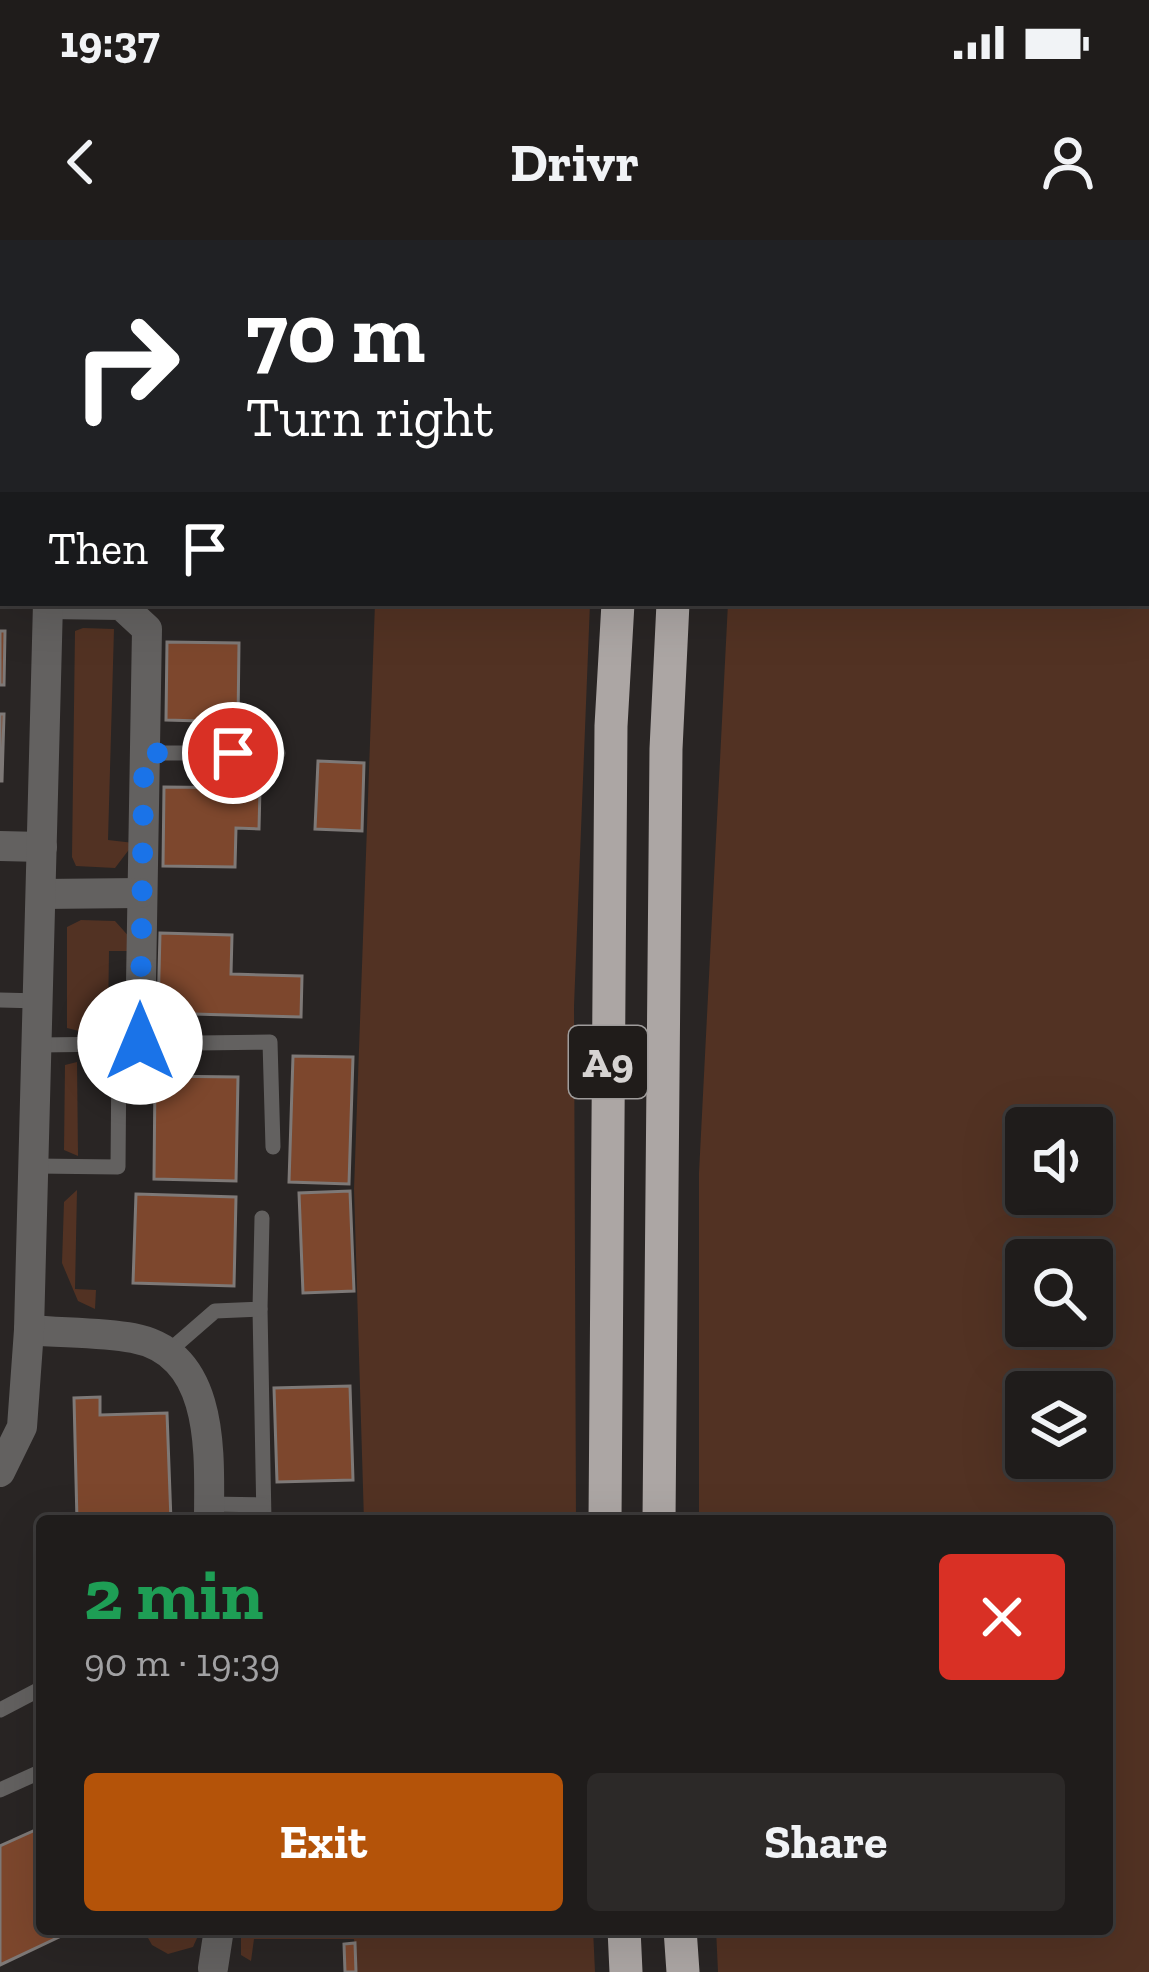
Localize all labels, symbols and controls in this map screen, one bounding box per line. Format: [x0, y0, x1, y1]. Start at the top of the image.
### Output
text: 19:37 [60, 15, 160, 69]
icon: back [48, 129, 114, 195]
icon: person [1035, 129, 1101, 195]
text: Drivr [510, 130, 639, 195]
text: 70 m [246, 283, 425, 384]
icon: right [48, 288, 204, 444]
text: Turn right [246, 385, 493, 450]
icon: arrive [172, 516, 238, 582]
text: Then [48, 522, 148, 576]
pin [182, 702, 284, 804]
icon: arrive [200, 720, 266, 786]
position arrow [77, 979, 203, 1105]
road number: A9 [569, 1026, 647, 1098]
map controls [1005, 1107, 1113, 1479]
button: sound [1005, 1107, 1113, 1215]
button: search [1005, 1239, 1113, 1347]
button: layers [1005, 1371, 1113, 1479]
text: 2 min [84, 1551, 263, 1637]
button: close [939, 1554, 1065, 1680]
text: 90 m · 19:39 [84, 1639, 280, 1686]
button: Exit [84, 1773, 563, 1911]
button: Share [587, 1773, 1065, 1911]

